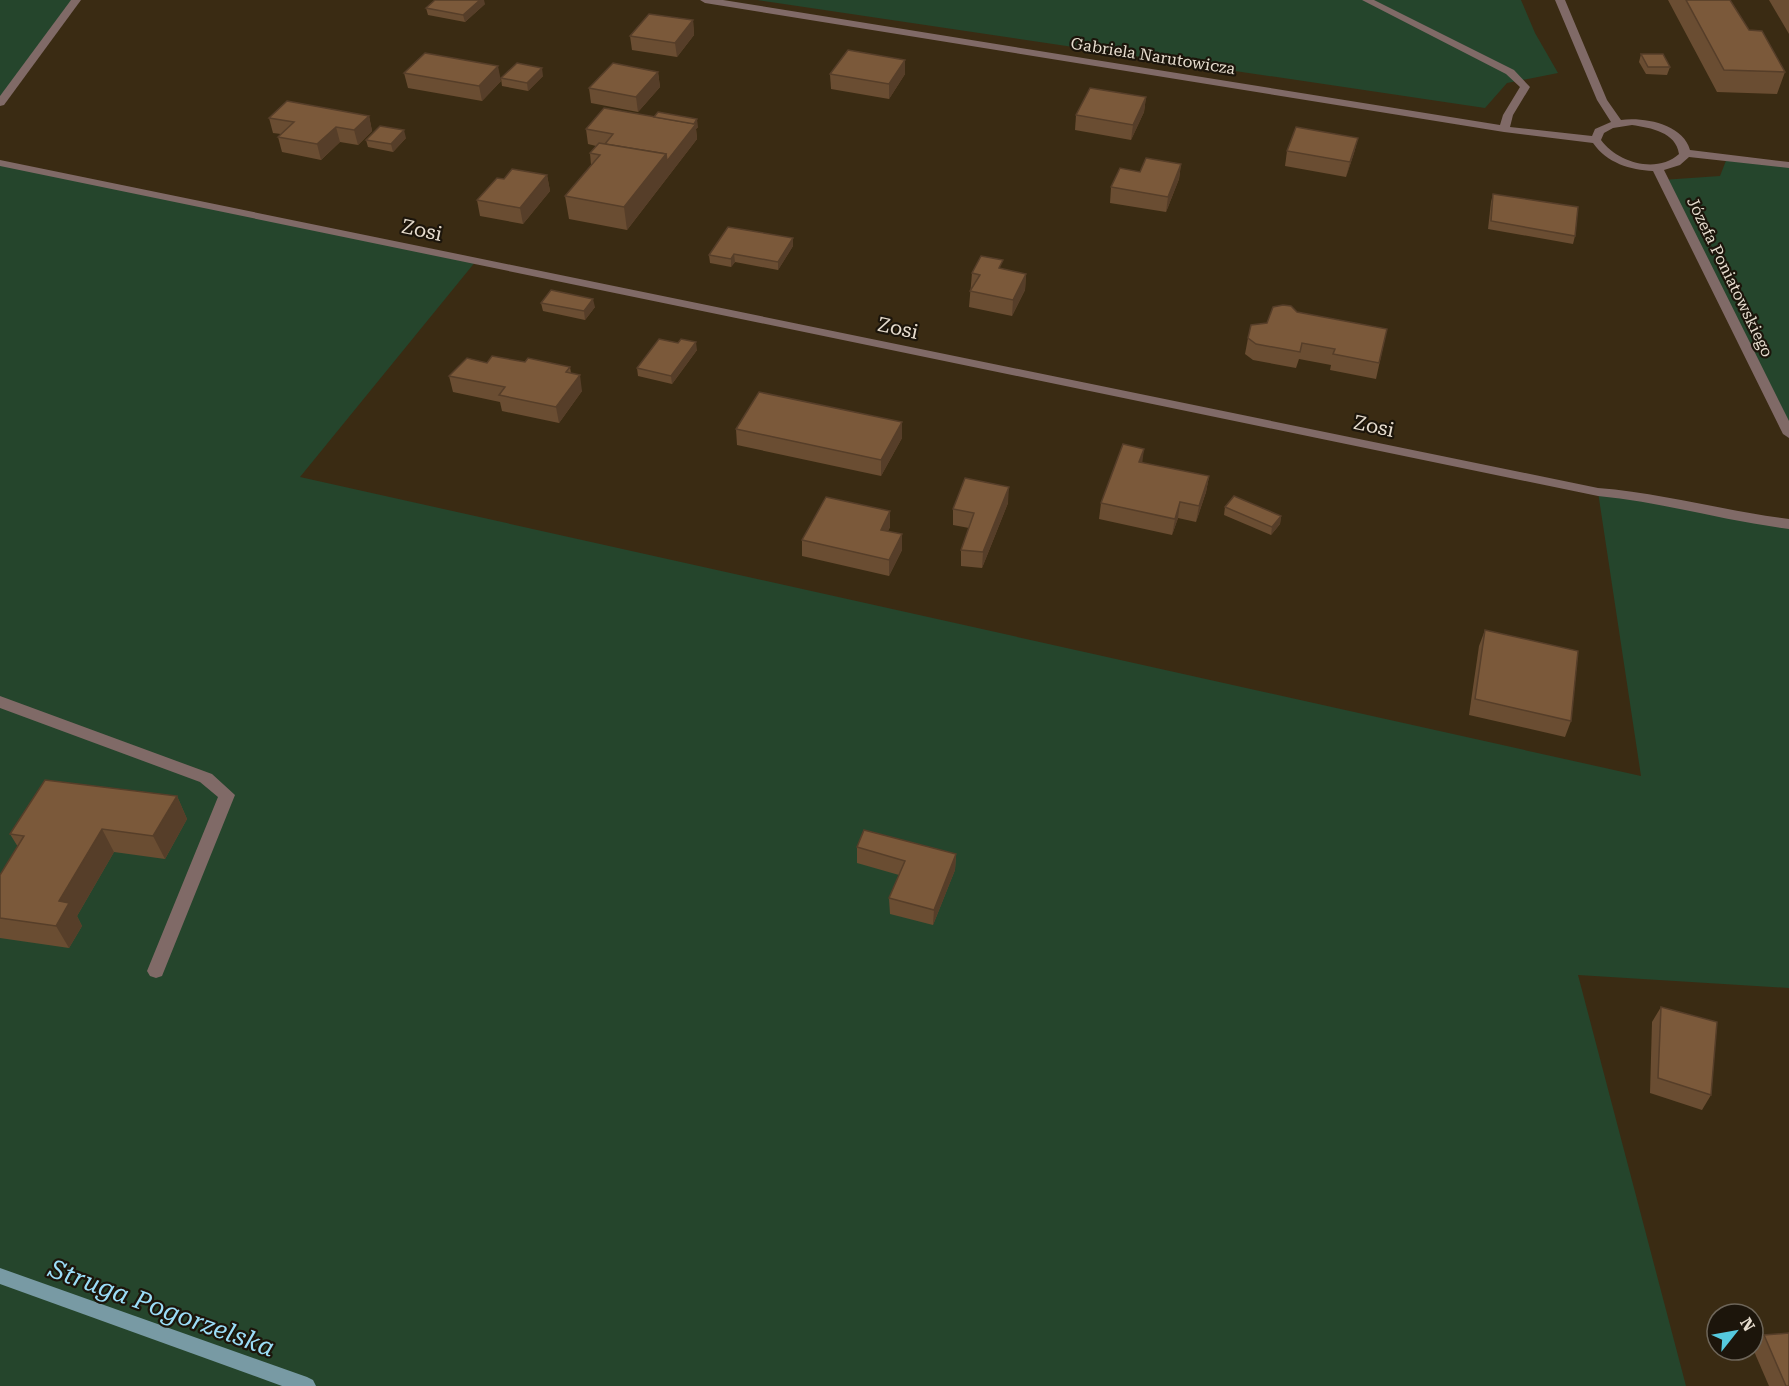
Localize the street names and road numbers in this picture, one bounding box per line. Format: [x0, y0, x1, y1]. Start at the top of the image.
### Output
street label: Gabriela Narutowicza [1069, 34, 1237, 78]
street label: Józefa Poniatowskiego [1683, 194, 1777, 360]
street label: Zosi [400, 214, 444, 246]
street label: Zosi [876, 312, 920, 344]
street label: Zosi [1352, 410, 1396, 442]

